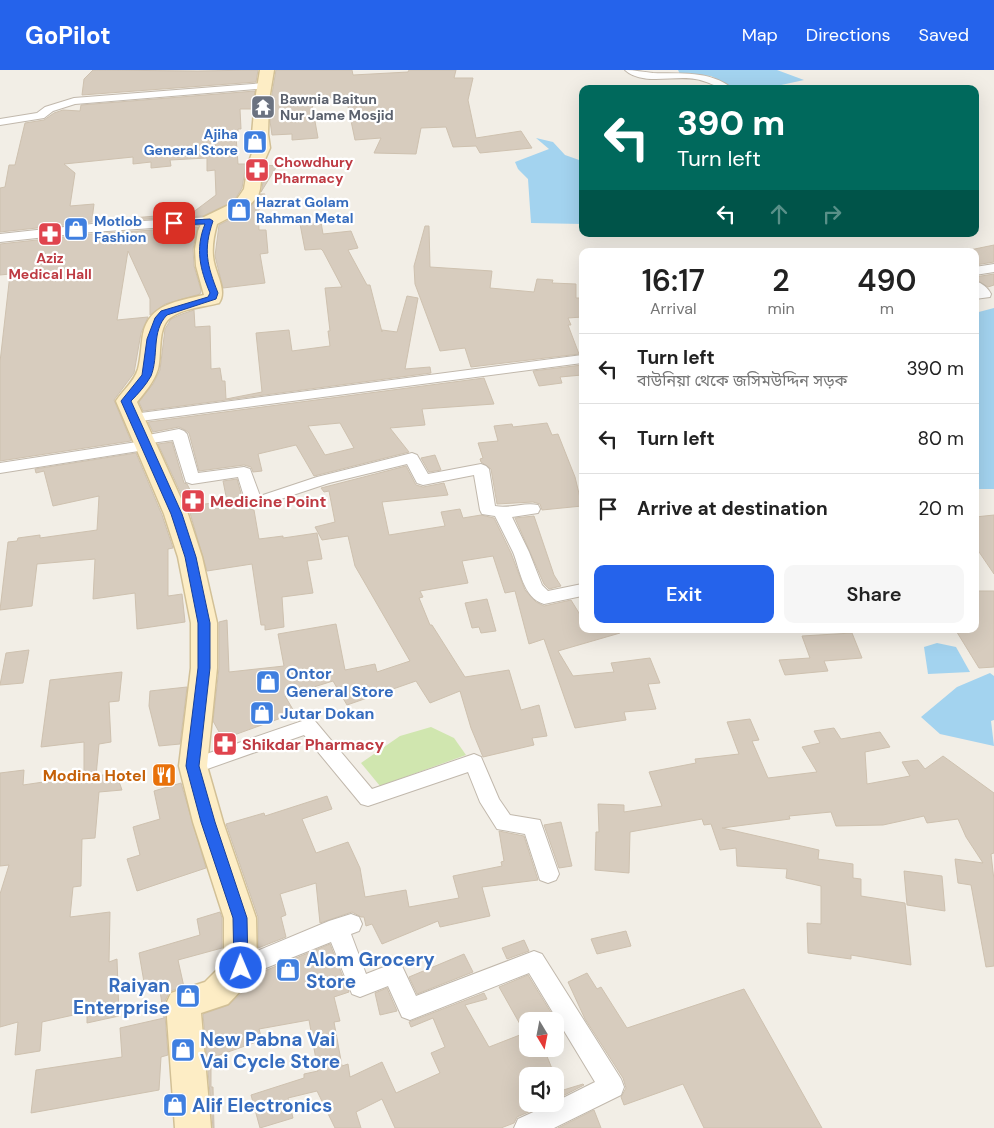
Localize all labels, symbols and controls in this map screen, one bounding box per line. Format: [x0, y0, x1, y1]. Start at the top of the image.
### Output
text: GoPilot [25, 20, 111, 51]
text: Map [742, 23, 778, 47]
text: Directions [806, 23, 891, 47]
text: Saved [919, 23, 969, 47]
place label: Bawnia Baitun Nur Jame Mosjid [280, 90, 394, 124]
temple icon: Bawnia Baitun Nur Jame Mosjid [250, 94, 276, 120]
text: 390 m [677, 100, 785, 146]
icon: left [594, 105, 659, 170]
place label: Ajiha General Store [144, 125, 238, 159]
shop icon: Ajiha General Store [242, 129, 268, 155]
text: Turn left [677, 144, 761, 173]
place label: Chowdhury Pharmacy [274, 153, 354, 187]
pharmacy icon: Chowdhury Pharmacy [244, 157, 270, 183]
place label: Hazrat Golam Rahman Metal [256, 193, 353, 227]
shop icon: Hazrat Golam Rahman Metal [226, 197, 252, 223]
icon: left [712, 200, 740, 228]
icon: ahead [765, 200, 793, 228]
icon: right [818, 200, 846, 228]
pin [153, 202, 195, 244]
icon: arrive [160, 209, 188, 237]
place label: Motlob Fashion [94, 212, 147, 246]
shop icon: Motlob Fashion [63, 216, 89, 242]
pharmacy icon: Aziz Medical Hall [37, 221, 63, 247]
place label: Aziz Medical Hall [8, 249, 92, 283]
text: 16:17 [642, 261, 705, 300]
text: 2 [772, 261, 790, 300]
text: 490 [857, 261, 916, 300]
text: Arrival [650, 298, 696, 319]
text: min [767, 298, 795, 319]
text: m [880, 298, 894, 319]
text: Turn left [637, 345, 715, 370]
icon: left [594, 355, 622, 383]
text: 390 m [906, 356, 964, 381]
text: বাউনিয়া থেকে জসিমউদ্দিন সড়ক [637, 370, 848, 391]
icon: left [594, 425, 622, 453]
text: Turn left [637, 426, 715, 451]
text: 80 m [917, 426, 964, 451]
pharmacy icon: Medicine Point [180, 488, 206, 514]
place label: Medicine Point [210, 491, 326, 512]
icon: arrive [594, 495, 622, 523]
text: Arrive at destination [637, 496, 828, 521]
text: 20 m [918, 496, 964, 521]
button: Exit [594, 565, 774, 623]
button: Share [784, 565, 964, 623]
place label: Ontor General Store [286, 663, 394, 702]
shop icon: Ontor General Store [255, 669, 281, 695]
shop icon: Jutar Dokan [249, 700, 275, 726]
place label: Jutar Dokan [280, 703, 374, 724]
pharmacy icon: Shikdar Pharmacy [212, 731, 238, 757]
place label: Shikdar Pharmacy [242, 734, 384, 755]
restaurant icon: Modina Hotel [151, 762, 177, 788]
place label: Modina Hotel [43, 765, 146, 786]
position arrow [214, 941, 266, 993]
place label: Alom Grocery Store [306, 947, 435, 994]
shop icon: Alom Grocery Store [275, 957, 301, 983]
place label: Raiyan Enterprise [73, 973, 170, 1020]
shop icon: Raiyan Enterprise [175, 983, 201, 1009]
north arrow [519, 1012, 564, 1058]
map controls [519, 1012, 564, 1112]
place label: New Pabna Vai Vai Cycle Store [200, 1027, 340, 1074]
shop icon: New Pabna Vai Vai Cycle Store [170, 1037, 196, 1063]
button: sound [519, 1067, 564, 1112]
shop icon: Alif Electronics [162, 1092, 188, 1118]
place label: Alif Electronics [192, 1093, 332, 1118]

